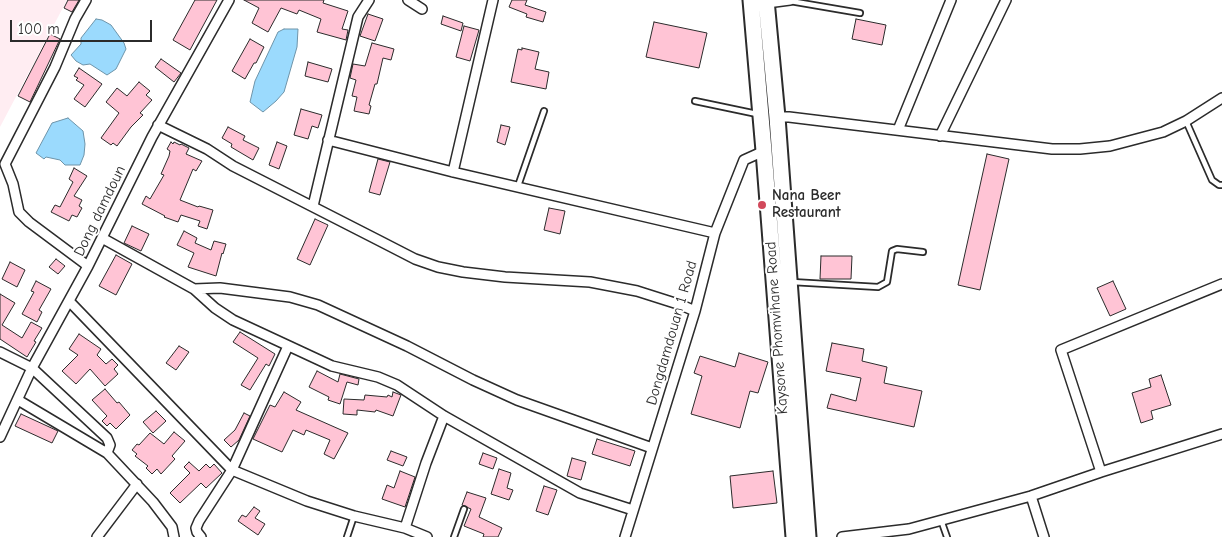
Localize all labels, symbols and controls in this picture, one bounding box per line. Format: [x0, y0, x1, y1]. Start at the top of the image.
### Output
scale bar [12, 10, 155, 42]
text: 100 m [18, 20, 60, 38]
street label: Dong damdoun [70, 163, 130, 259]
place label: Nana Beer Restaurant [772, 187, 841, 222]
marker: Nana Beer Restaurant [756, 199, 768, 211]
street label: Kaysone Phomvihane Road [762, 241, 792, 415]
street label: Dongdamdouan 1 Road [643, 259, 701, 407]

